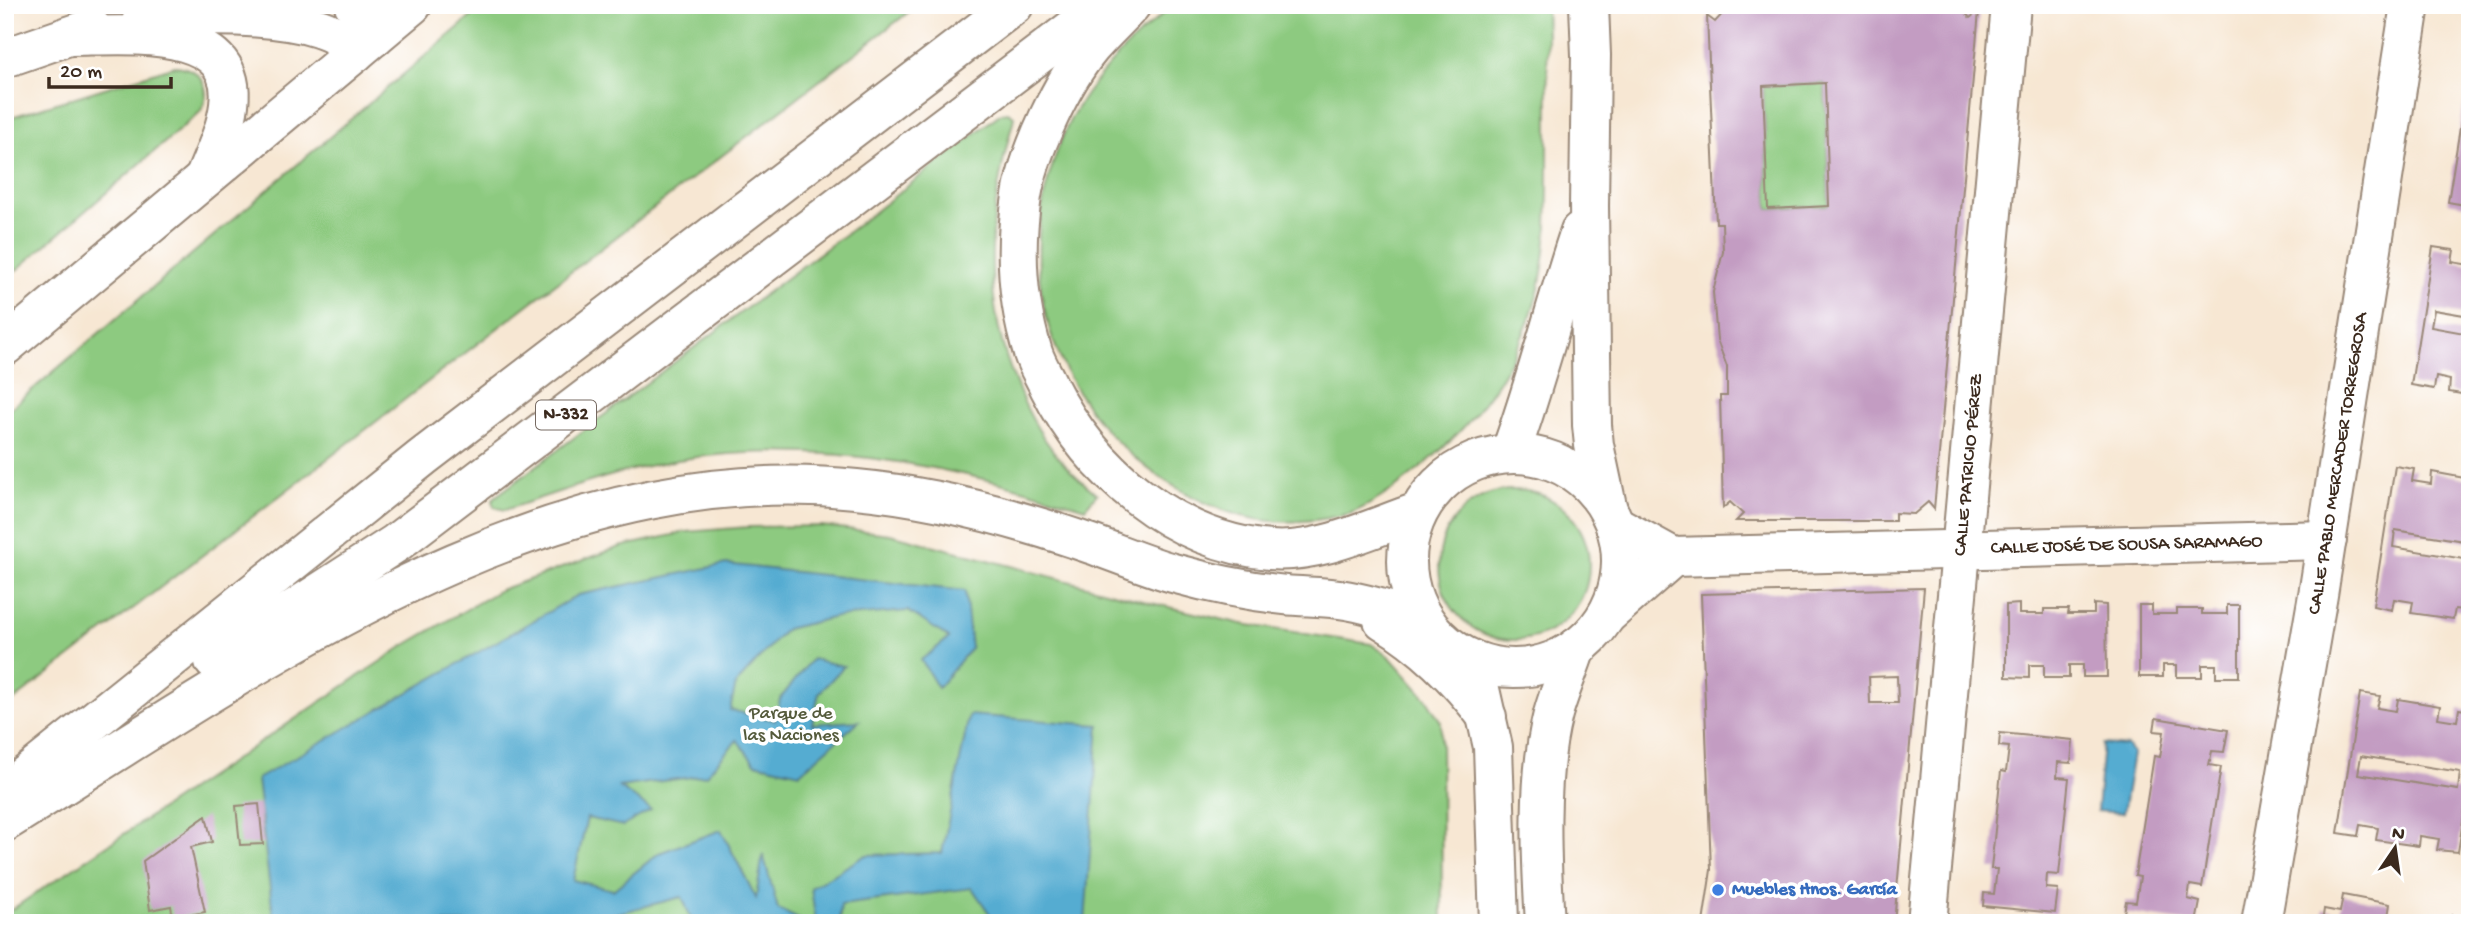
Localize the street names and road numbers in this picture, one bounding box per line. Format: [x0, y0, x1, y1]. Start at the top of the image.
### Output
street label: CALLE PABLO MERCADER TORREGROSA [2303, 309, 2374, 616]
street label: CALLE PATRICIO PÉREZ [1949, 372, 1989, 557]
road number: N-332 [536, 400, 596, 430]
street label: CALLE JOSÉ DE SOUSA SARAMAGO [1990, 530, 2263, 560]

